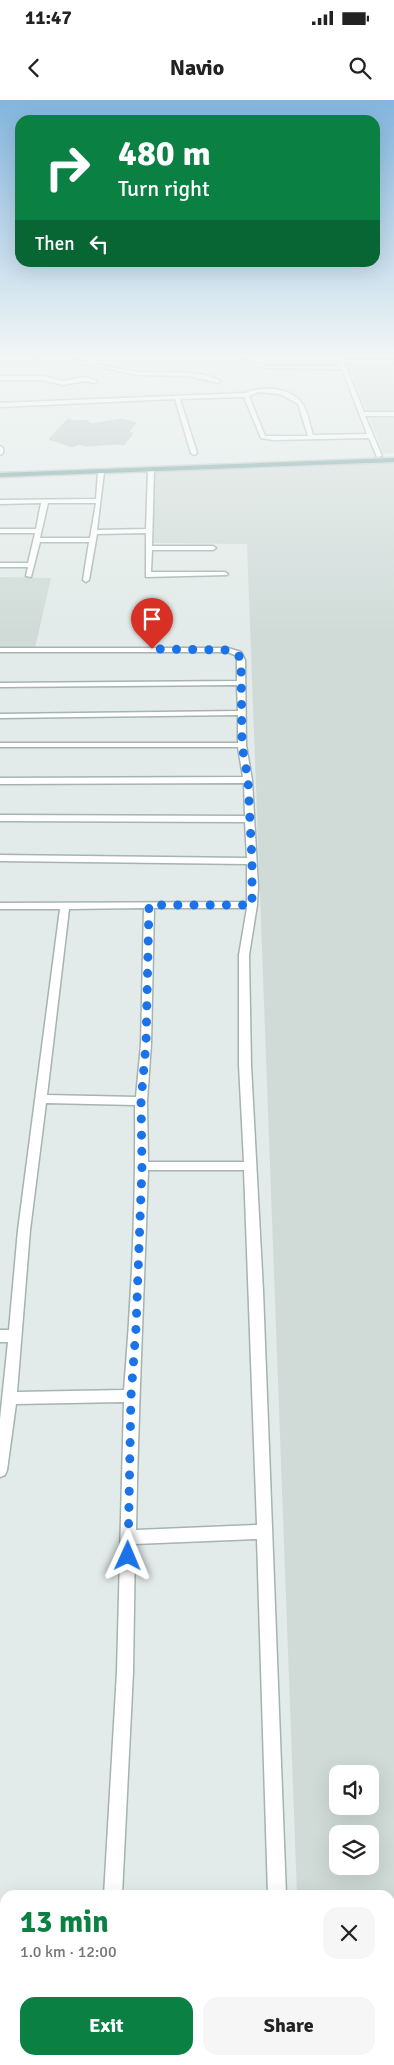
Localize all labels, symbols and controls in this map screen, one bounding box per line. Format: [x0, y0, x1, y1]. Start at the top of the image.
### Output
text: 11:47 [25, 6, 72, 30]
icon: back [20, 54, 48, 82]
text: Navio [170, 54, 224, 81]
icon: search [346, 54, 374, 82]
text: 480 m [118, 132, 211, 175]
icon: right [35, 135, 100, 200]
text: Turn right [118, 175, 210, 202]
icon: left [85, 230, 113, 258]
text: Then [35, 232, 75, 256]
pin [131, 598, 173, 649]
icon: arrive [138, 605, 166, 633]
position arrow [101, 1529, 153, 1581]
map controls [329, 1765, 379, 1875]
button: sound [329, 1765, 379, 1815]
button: layers [329, 1825, 379, 1875]
text: 13 min [20, 1904, 109, 1941]
button: close [323, 1907, 375, 1959]
text: 1.0 km · 12:00 [20, 1942, 117, 1962]
button: Exit [20, 1997, 193, 2055]
button: Share [203, 1997, 375, 2055]

